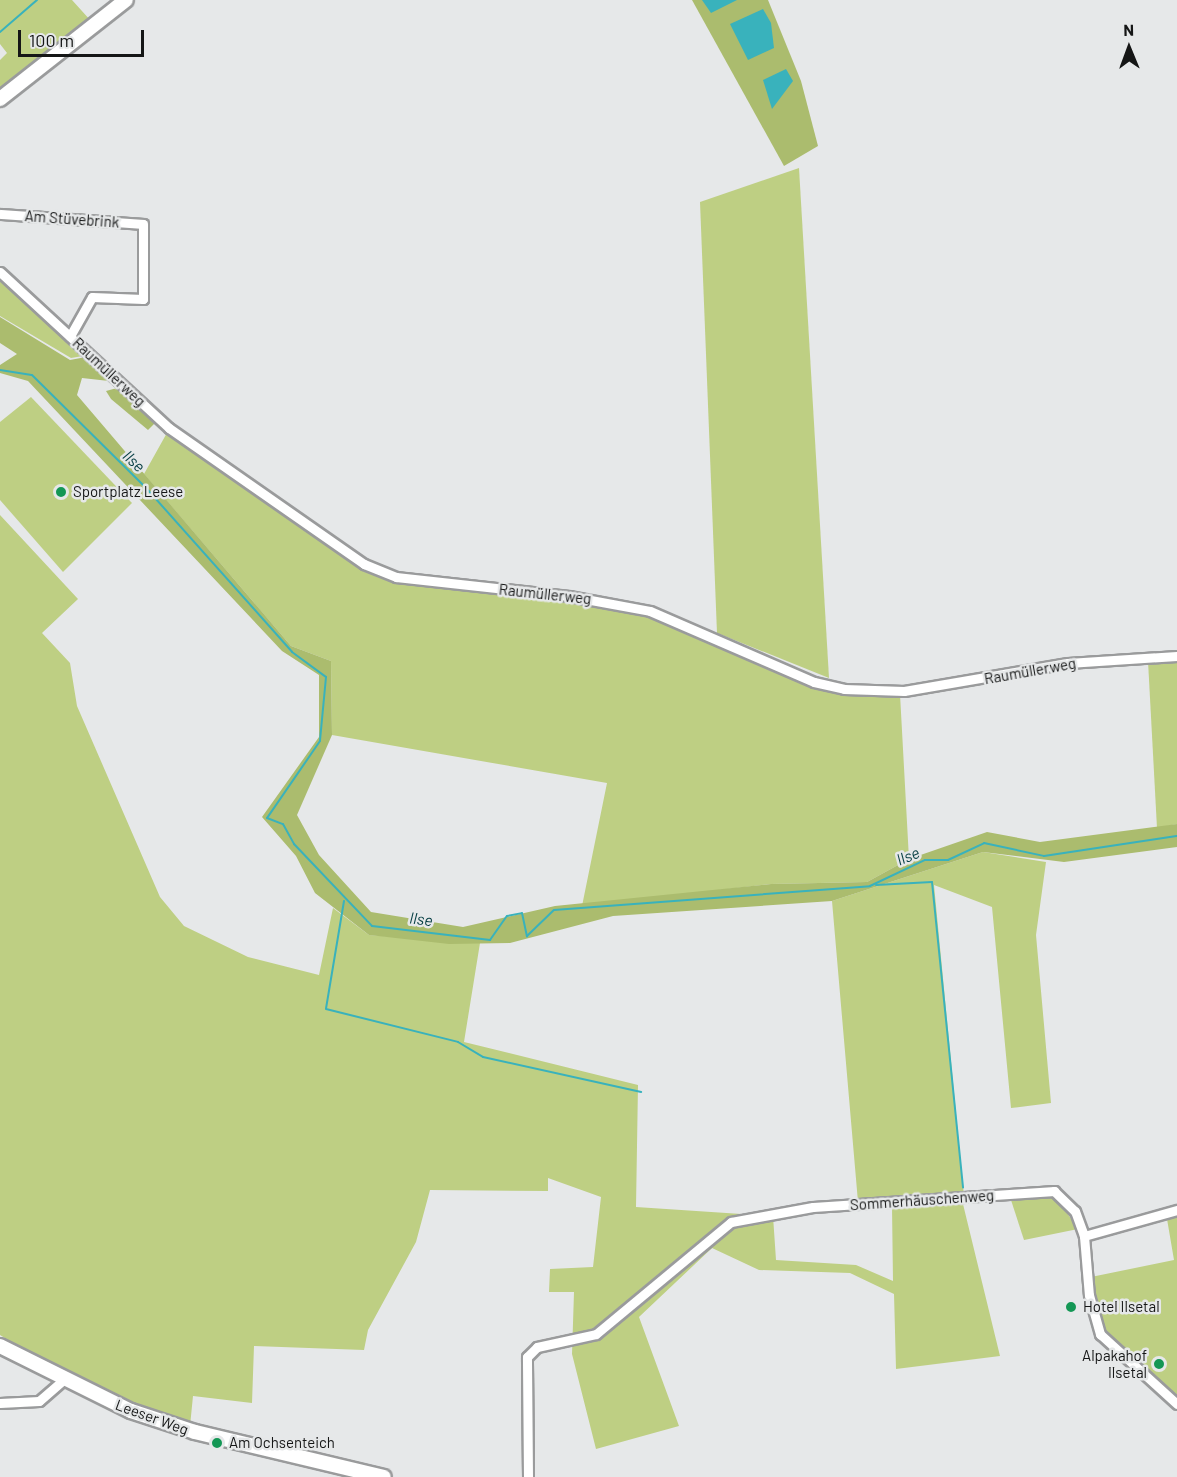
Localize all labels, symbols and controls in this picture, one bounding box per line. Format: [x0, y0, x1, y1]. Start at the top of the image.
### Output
scale bar [21, 18, 147, 56]
north arrow [1099, 18, 1159, 78]
text: N [1123, 20, 1134, 39]
text: 100 m [29, 29, 74, 51]
street label: Am Stüvebrink [24, 207, 120, 231]
street label: Raumüllerweg [69, 334, 149, 410]
water label: Ilse [119, 446, 149, 476]
place label: Sportplatz Leese [73, 483, 183, 501]
marker: Sportplatz Leese [54, 485, 68, 499]
street label: Raumüllerweg [498, 580, 592, 608]
street label: Raumüllerweg [983, 654, 1077, 688]
water label: Ilse [894, 843, 922, 869]
water label: Ilse [408, 908, 434, 930]
street label: Sommerhäuschenweg [849, 1186, 995, 1214]
place label: Hotel Ilsetal [1083, 1298, 1160, 1316]
marker: Hotel Ilsetal [1064, 1300, 1078, 1314]
place label: Alpakahof Ilsetal [1082, 1346, 1147, 1381]
marker: Alpakahof Ilsetal [1152, 1357, 1166, 1371]
street label: Leeser Weg [113, 1395, 191, 1439]
place label: Am Ochsenteich [229, 1434, 335, 1452]
marker: Am Ochsenteich [210, 1436, 224, 1450]

